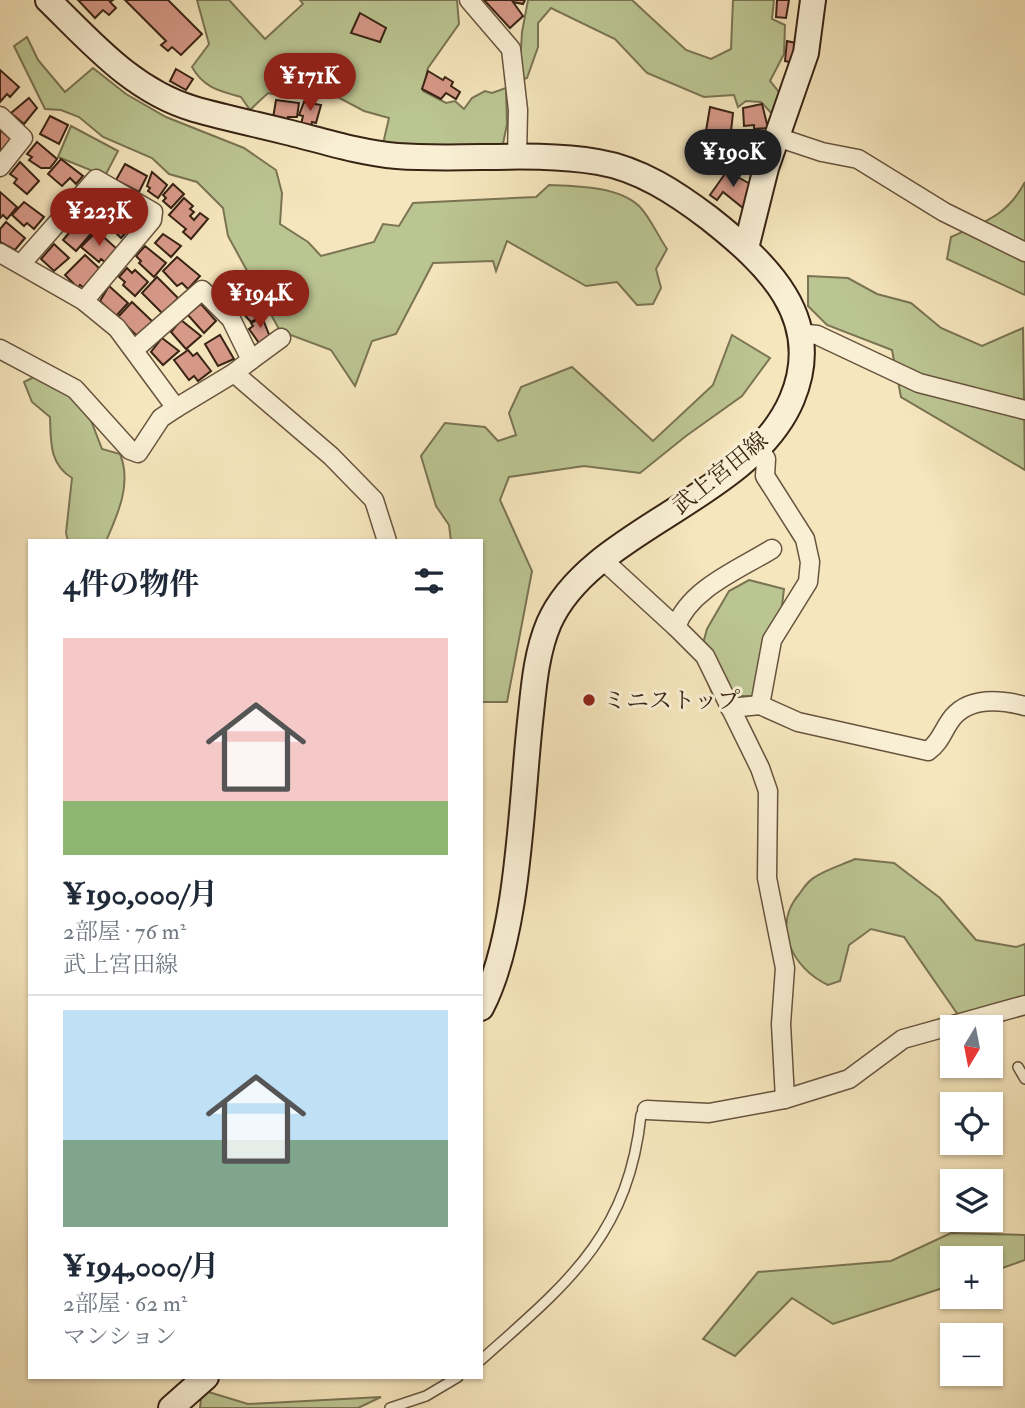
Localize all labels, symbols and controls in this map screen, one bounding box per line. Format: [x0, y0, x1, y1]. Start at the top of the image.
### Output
pin: ¥171K [261, 54, 359, 113]
text: ¥171K [280, 61, 340, 90]
pin: ¥190K [684, 130, 782, 189]
text: ¥190K [700, 137, 766, 166]
pin: ¥223K [50, 188, 148, 248]
text: ¥223K [66, 196, 132, 225]
pin: ¥194K [211, 270, 309, 330]
text: ¥194K [227, 278, 293, 307]
street label: 武上宮田線 [666, 426, 774, 520]
icon: filters [410, 562, 448, 600]
text: 4件の物件 [63, 566, 199, 603]
icon: home [193, 684, 319, 810]
place label: ミニストップ [603, 686, 740, 715]
marker: ミニストップ [581, 692, 597, 708]
text: ¥190,000/月 [63, 876, 218, 913]
text: 2部屋 · 76 m² [63, 917, 186, 946]
text: 武上宮田線 [63, 950, 178, 979]
north arrow [940, 1015, 1003, 1078]
map controls [940, 1015, 1003, 1386]
icon: home [193, 1056, 319, 1182]
button: locate [940, 1092, 1003, 1155]
button: layers [940, 1169, 1003, 1232]
button: + [940, 1246, 1003, 1309]
text: ¥194,000/月 [63, 1248, 219, 1285]
text: 2部屋 · 62 m² [63, 1289, 187, 1318]
text: マンション [63, 1322, 177, 1351]
button: − [940, 1323, 1003, 1386]

